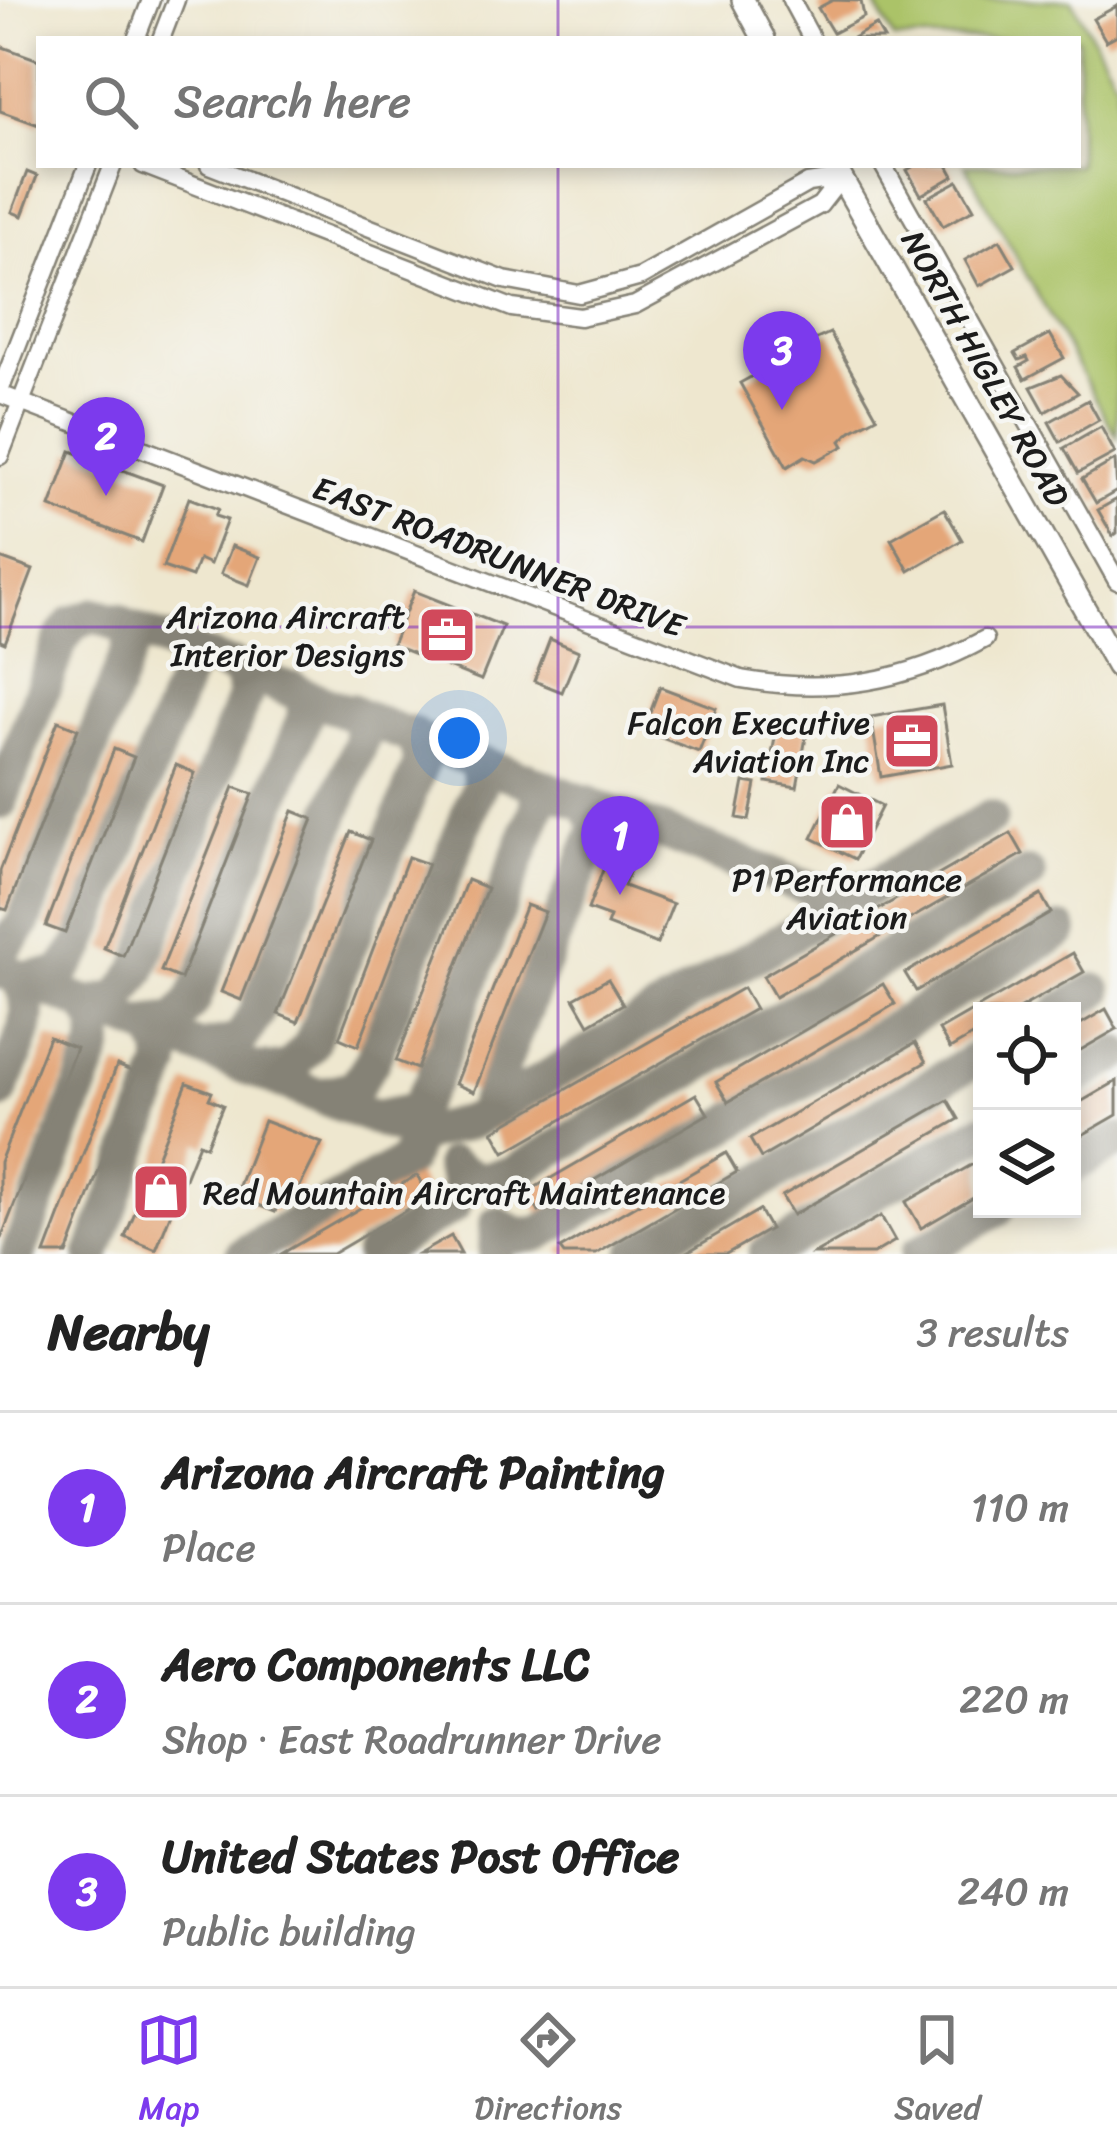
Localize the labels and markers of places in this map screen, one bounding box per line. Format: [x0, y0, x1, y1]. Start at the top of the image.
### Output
pin: 3 [743, 311, 821, 410]
pin: 2 [67, 397, 145, 496]
place label: Arizona Aircraft Interior Designs [166, 588, 406, 684]
office icon: Arizona Aircraft Interior Designs [416, 604, 478, 666]
place label: Falcon Executive Aviation Inc [627, 694, 870, 790]
office icon: Falcon Executive Aviation Inc [881, 710, 943, 772]
shop icon: P1 Performance Aviation [816, 791, 878, 853]
pin: 1 [581, 796, 659, 895]
place label: P1 Performance Aviation [732, 851, 962, 947]
shop icon: Red Mountain Aircraft Maintenance [130, 1161, 192, 1223]
place label: Red Mountain Aircraft Maintenance [203, 1164, 726, 1222]

